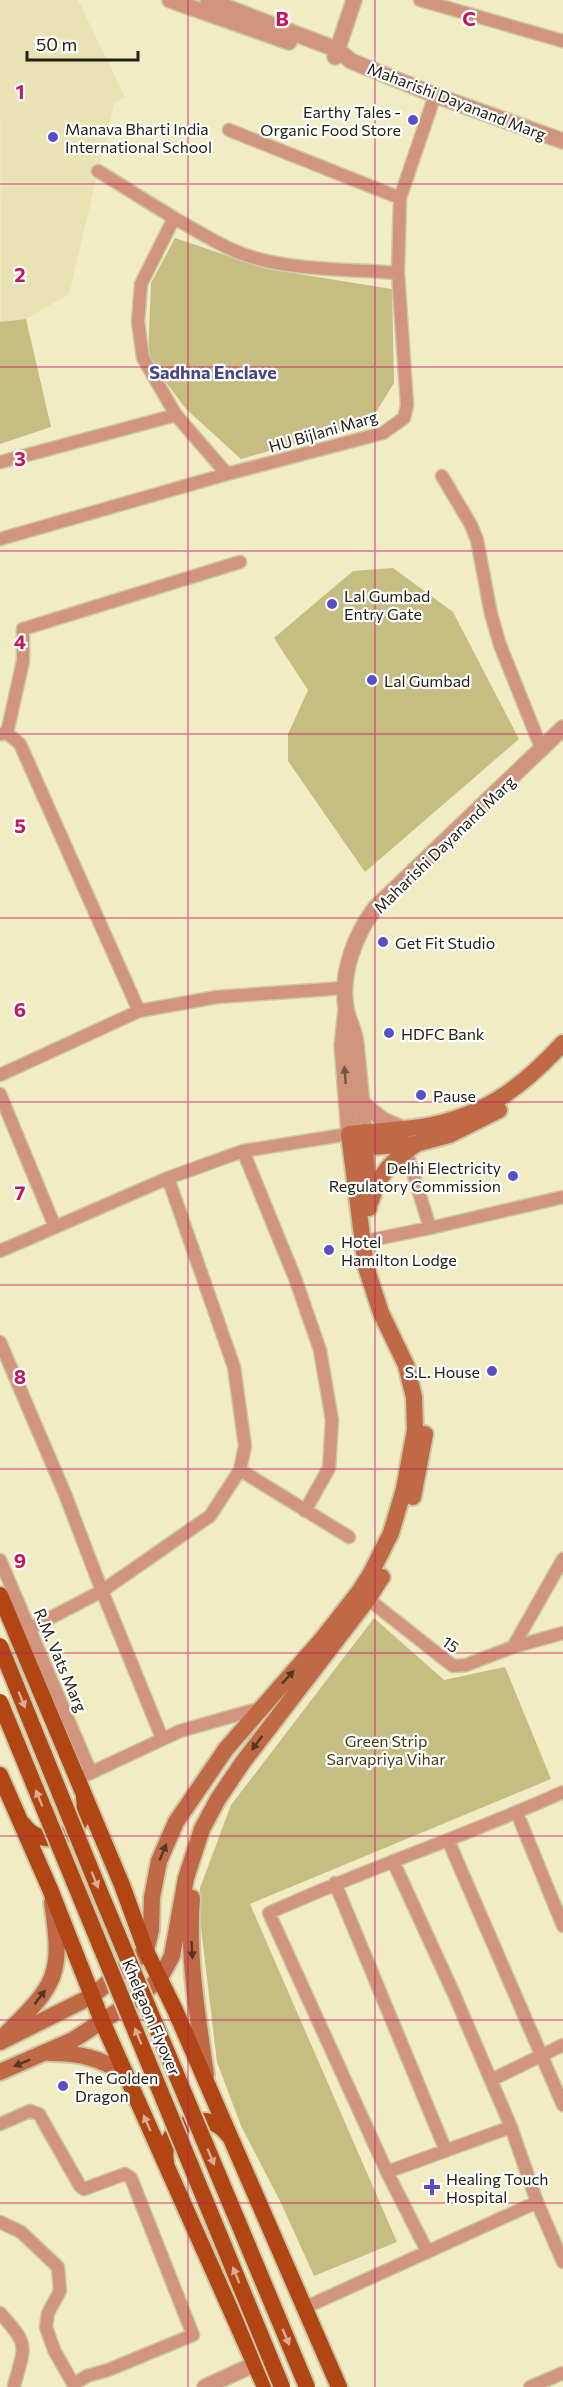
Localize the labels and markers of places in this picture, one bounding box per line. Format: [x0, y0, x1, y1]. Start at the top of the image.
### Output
place label: Earthy Tales - Organic Food Store [260, 102, 401, 139]
marker: Earthy Tales - Organic Food Store [406, 113, 420, 127]
place label: Manava Bharti India International School [65, 119, 212, 156]
marker: Manava Bharti India International School [46, 130, 60, 144]
place label: Lal Gumbad Entry Gate [344, 586, 430, 623]
marker: Lal Gumbad Entry Gate [325, 597, 339, 611]
place label: Lal Gumbad [384, 671, 470, 690]
marker: Lal Gumbad [365, 673, 379, 687]
place label: Get Fit Studio [395, 933, 495, 952]
marker: Get Fit Studio [376, 935, 390, 949]
place label: HDFC Bank [401, 1024, 485, 1043]
marker: HDFC Bank [382, 1026, 396, 1040]
place label: Pause [433, 1086, 476, 1105]
marker: Pause [414, 1088, 428, 1102]
place label: Delhi Electricity Regulatory Commission [329, 1158, 501, 1195]
marker: Delhi Electricity Regulatory Commission [506, 1169, 520, 1183]
place label: Hotel Hamilton Lodge [341, 1232, 457, 1269]
marker: Hotel Hamilton Lodge [322, 1243, 336, 1257]
place label: S.L. House [405, 1362, 480, 1381]
marker: S.L. House [485, 1364, 499, 1378]
place label: The Golden Dragon [75, 2068, 158, 2105]
marker: The Golden Dragon [56, 2079, 70, 2093]
place label: Healing Touch Hospital [446, 2169, 548, 2206]
marker: Healing Touch Hospital [423, 2178, 441, 2196]

